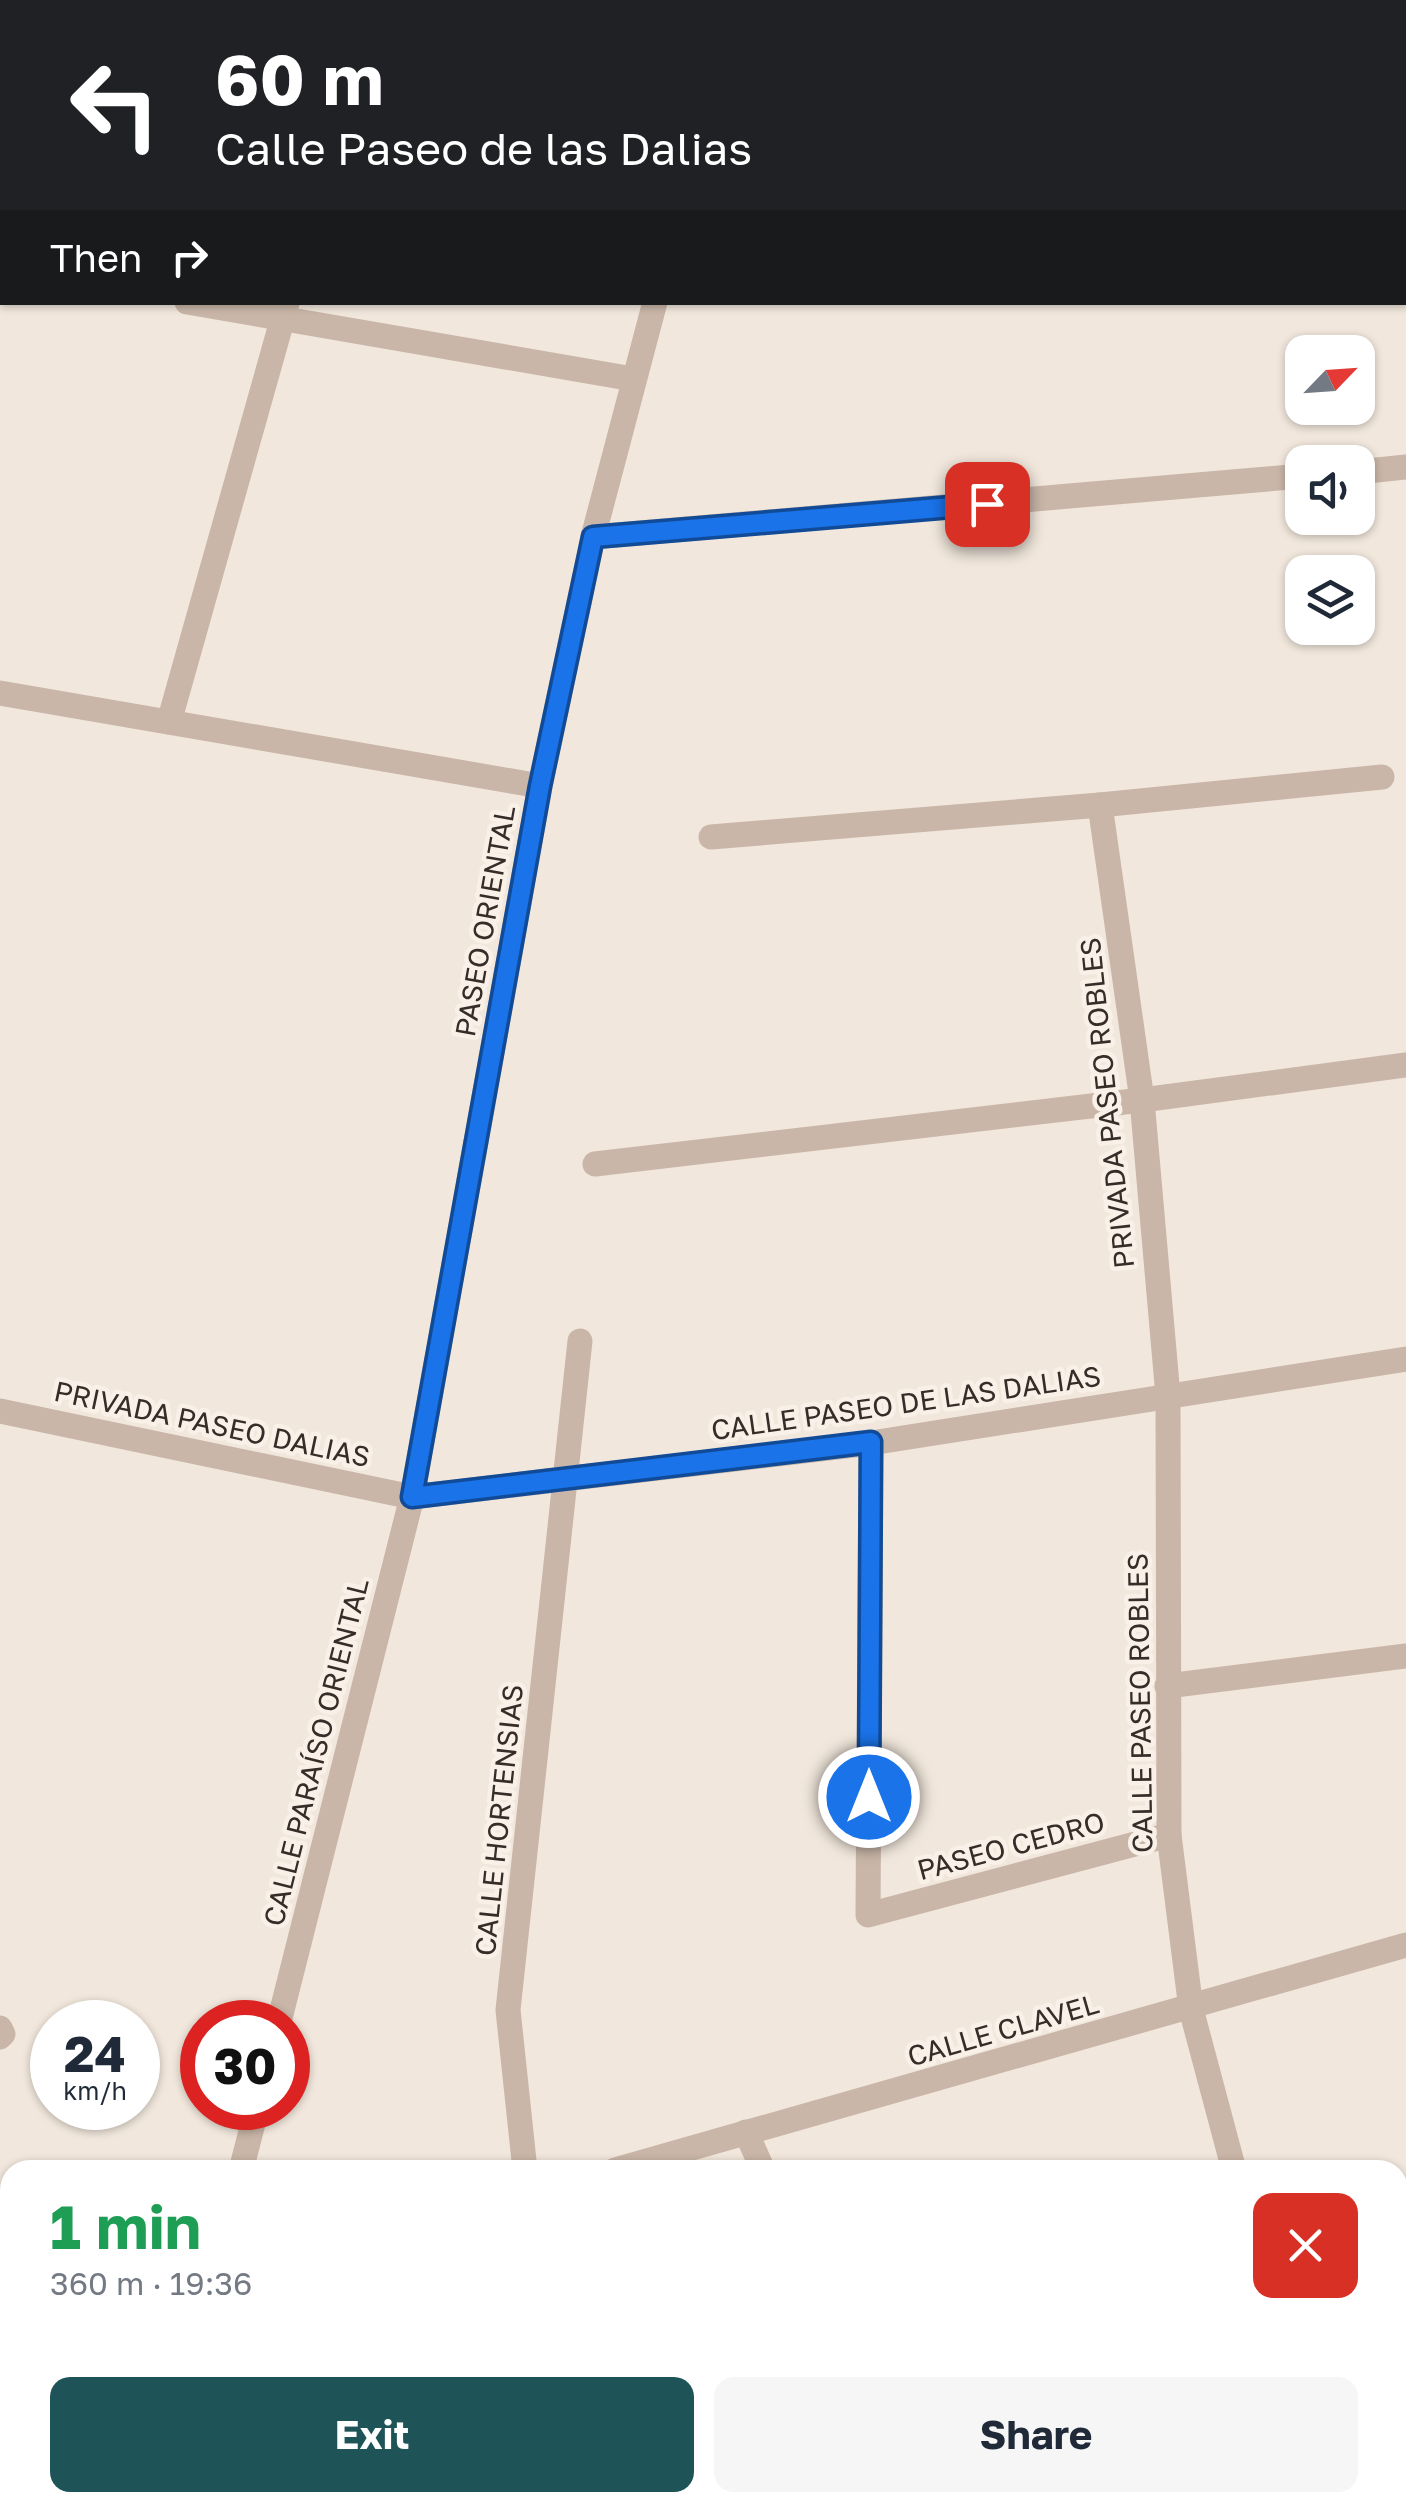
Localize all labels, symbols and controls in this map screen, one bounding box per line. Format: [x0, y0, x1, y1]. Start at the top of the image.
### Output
text: 60 m [215, 36, 384, 120]
icon: left [50, 40, 180, 170]
text: Calle Paseo de las Dalias [215, 121, 752, 175]
icon: right [162, 230, 217, 285]
text: Then [50, 235, 142, 280]
north arrow [1285, 335, 1375, 425]
map controls [1285, 335, 1375, 645]
button: sound [1285, 445, 1375, 535]
pin [945, 462, 1030, 547]
icon: arrive [960, 477, 1015, 532]
button: layers [1285, 555, 1375, 645]
street label: PASEO ORIENTAL [448, 803, 521, 1039]
street label: PRIVADA PASEO ROBLES [1073, 936, 1140, 1270]
street label: CALLE PASEO DE LAS DALIAS [709, 1359, 1103, 1446]
street label: PRIVADA PASEO DALIAS [51, 1374, 373, 1473]
street label: CALLE PASEO ROBLES [1120, 1553, 1159, 1853]
street label: CALLE PARAÍSO ORIENTAL [256, 1575, 375, 1929]
street label: CALLE HORTENSIAS [468, 1683, 529, 1957]
position arrow [817, 1745, 921, 1849]
street label: PASEO CEDRO [914, 1805, 1108, 1886]
street label: CALLE CLAVEL [904, 1986, 1102, 2073]
speed limit sign: 30 [180, 2000, 310, 2130]
text: 24 [64, 2023, 126, 2083]
text: km/h [63, 2075, 127, 2106]
text: 1 min [50, 2190, 201, 2262]
button: close [1253, 2193, 1358, 2298]
text: 360 m · 19:36 [50, 2264, 252, 2302]
button: Exit [50, 2377, 694, 2492]
button: Share [714, 2377, 1358, 2492]

